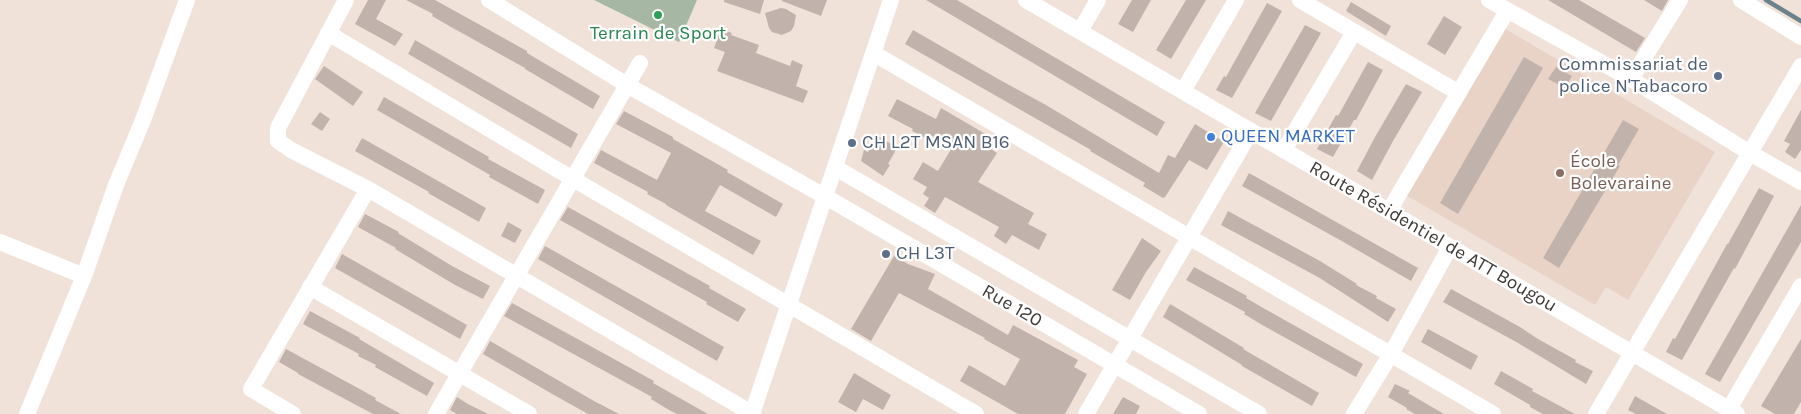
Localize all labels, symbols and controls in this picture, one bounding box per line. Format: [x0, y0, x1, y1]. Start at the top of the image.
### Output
marker: Terrain de Sport [652, 9, 664, 21]
place label: Terrain de Sport [590, 23, 726, 45]
place label: Commissariat de police N'Tabacoro [1558, 54, 1708, 98]
marker: Commissariat de police N'Tabacoro [1712, 70, 1724, 82]
place label: QUEEN MARKET [1221, 126, 1355, 148]
marker: QUEEN MARKET [1205, 131, 1217, 143]
place label: CH L2T MSAN B16 [862, 132, 1010, 154]
marker: CH L2T MSAN B16 [846, 137, 858, 149]
place label: École Bolevaraine [1570, 151, 1671, 195]
street label: Route Résidentiel de ATT Bougou [1305, 157, 1561, 317]
marker: École Bolevaraine [1554, 167, 1566, 179]
place label: CH L3T [896, 243, 954, 265]
marker: CH L3T [880, 248, 892, 260]
street label: Rue 120 [978, 280, 1046, 332]

